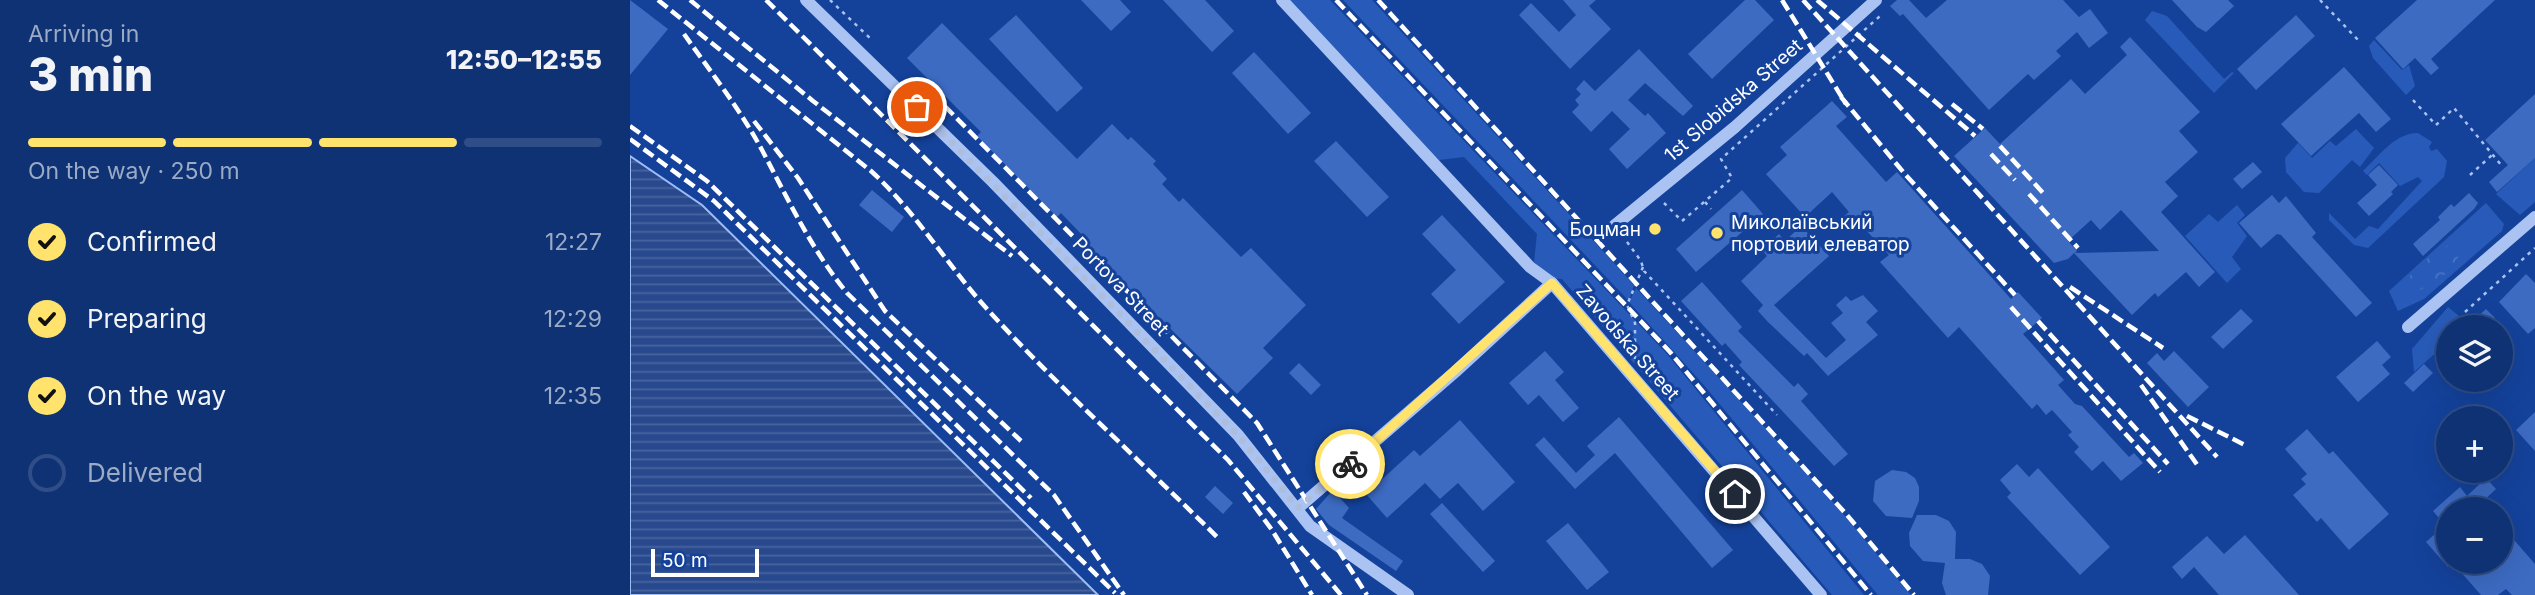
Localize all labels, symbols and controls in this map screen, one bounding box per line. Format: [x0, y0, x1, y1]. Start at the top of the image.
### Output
text: Arriving in [28, 20, 139, 48]
street label: 1st Slobidska Street [1660, 34, 1807, 167]
text: 12:50–12:55 [446, 44, 602, 75]
text: 3 min [28, 46, 153, 102]
pin [887, 77, 947, 137]
icon: bag [898, 88, 936, 126]
text: On the way · 250 m [28, 157, 240, 185]
place label: Миколаївський портовий елеватор [1731, 211, 1910, 256]
place label: Боцман [1569, 218, 1641, 241]
marker: Боцман [1647, 221, 1663, 237]
icon: check [28, 223, 66, 261]
marker: Миколаївський портовий елеватор [1709, 225, 1725, 241]
text: Confirmed [87, 226, 217, 257]
text: 12:27 [545, 228, 602, 256]
street label: Portova Street [1068, 232, 1173, 340]
street label: Zavodska Street [1571, 280, 1684, 405]
icon: check [28, 300, 66, 338]
text: Preparing [87, 303, 207, 334]
text: 12:29 [544, 305, 602, 333]
map controls [2436, 315, 2513, 574]
button: layers [2436, 315, 2513, 392]
icon: check [28, 377, 66, 415]
text: On the way [87, 380, 226, 411]
text: 12:35 [544, 382, 602, 410]
button: + [2436, 406, 2513, 483]
courier [1315, 429, 1385, 499]
icon: bike [1331, 445, 1369, 483]
text: Delivered [87, 457, 203, 488]
pin [1705, 464, 1765, 524]
icon: home [1716, 475, 1754, 513]
button: − [2436, 497, 2513, 574]
scale bar [651, 546, 760, 578]
text: 50 m [662, 549, 708, 572]

